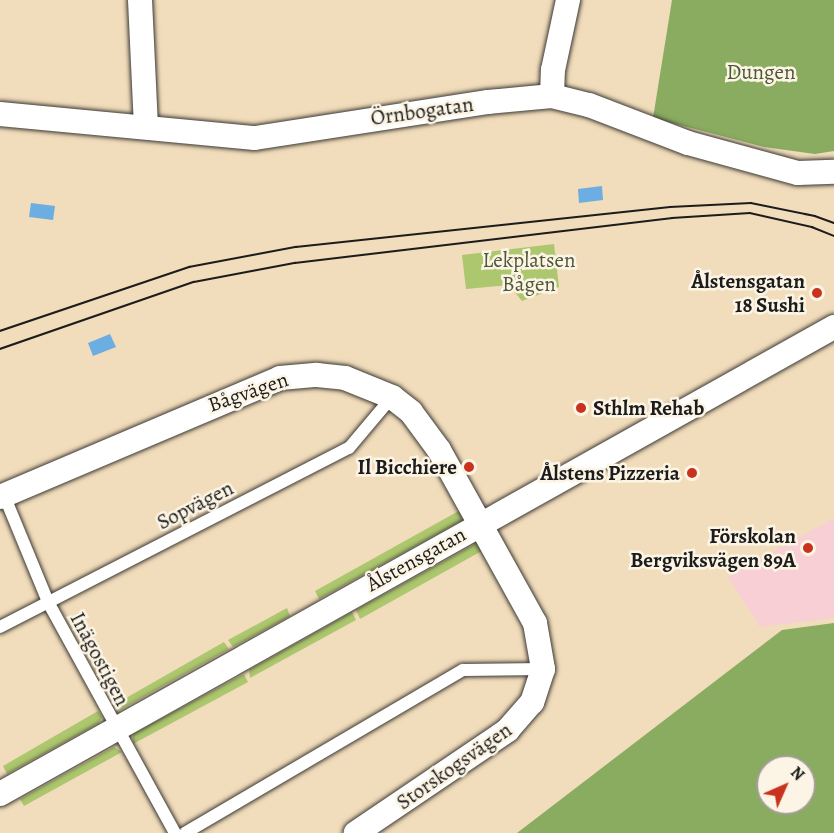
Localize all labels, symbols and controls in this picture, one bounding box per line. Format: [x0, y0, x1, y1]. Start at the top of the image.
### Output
park label: Dungen [726, 59, 796, 85]
street label: Örnbogatan [369, 91, 475, 131]
park label: Lekplatsen Bågen [483, 247, 575, 297]
place label: Ålstensgatan 18 Sushi [691, 268, 805, 318]
marker: Ålstensgatan 18 Sushi [810, 286, 824, 300]
street label: Bågvägen [205, 367, 291, 417]
place label: Sthlm Rehab [593, 395, 704, 421]
marker: Sthlm Rehab [574, 401, 588, 415]
place label: Il Bicchiere [358, 454, 457, 480]
marker: Il Bicchiere [462, 460, 476, 474]
place label: Ålstens Pizzeria [540, 460, 680, 486]
marker: Ålstens Pizzeria [685, 466, 699, 480]
street label: Sopvägen [153, 475, 237, 535]
street label: Ålstensgatan [362, 521, 470, 597]
place label: Förskolan Bergviksvägen 89A [630, 523, 796, 573]
marker: Förskolan Bergviksvägen 89A [801, 541, 815, 555]
street label: Inägostigen [65, 608, 135, 710]
street label: Storskogsvägen [392, 717, 516, 815]
north arrow [756, 755, 816, 815]
text: N [785, 762, 809, 786]

